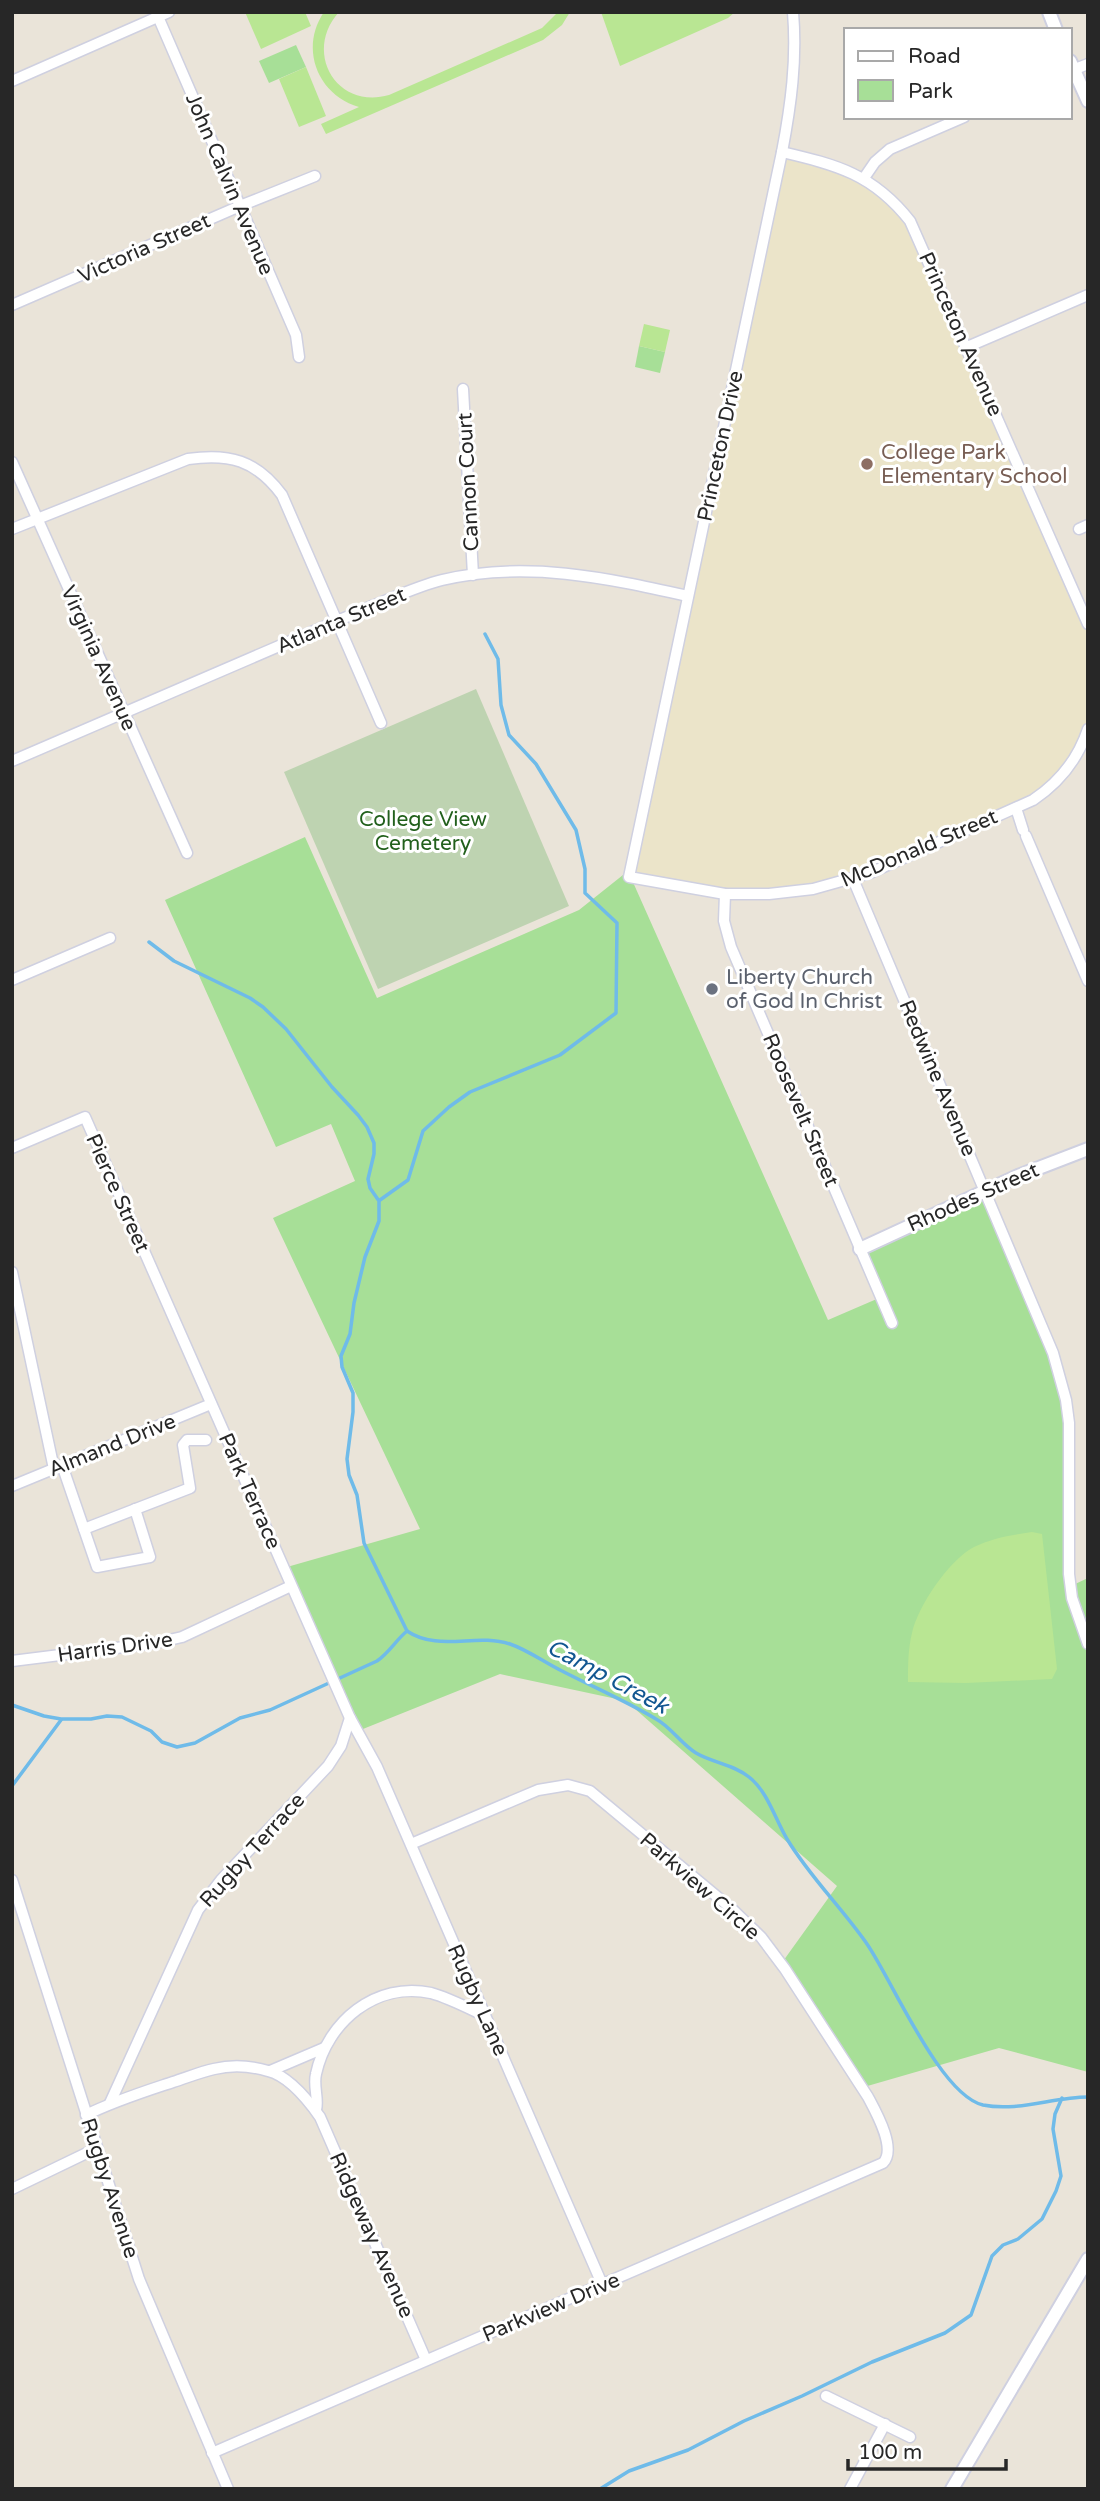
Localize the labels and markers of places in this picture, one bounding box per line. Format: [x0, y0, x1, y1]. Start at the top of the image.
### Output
place label: College Park Elementary School [881, 440, 1068, 489]
marker: College Park Elementary School [859, 456, 875, 472]
place label: Liberty Church of God In Christ [726, 965, 882, 1014]
marker: Liberty Church of God In Christ [704, 981, 720, 997]

